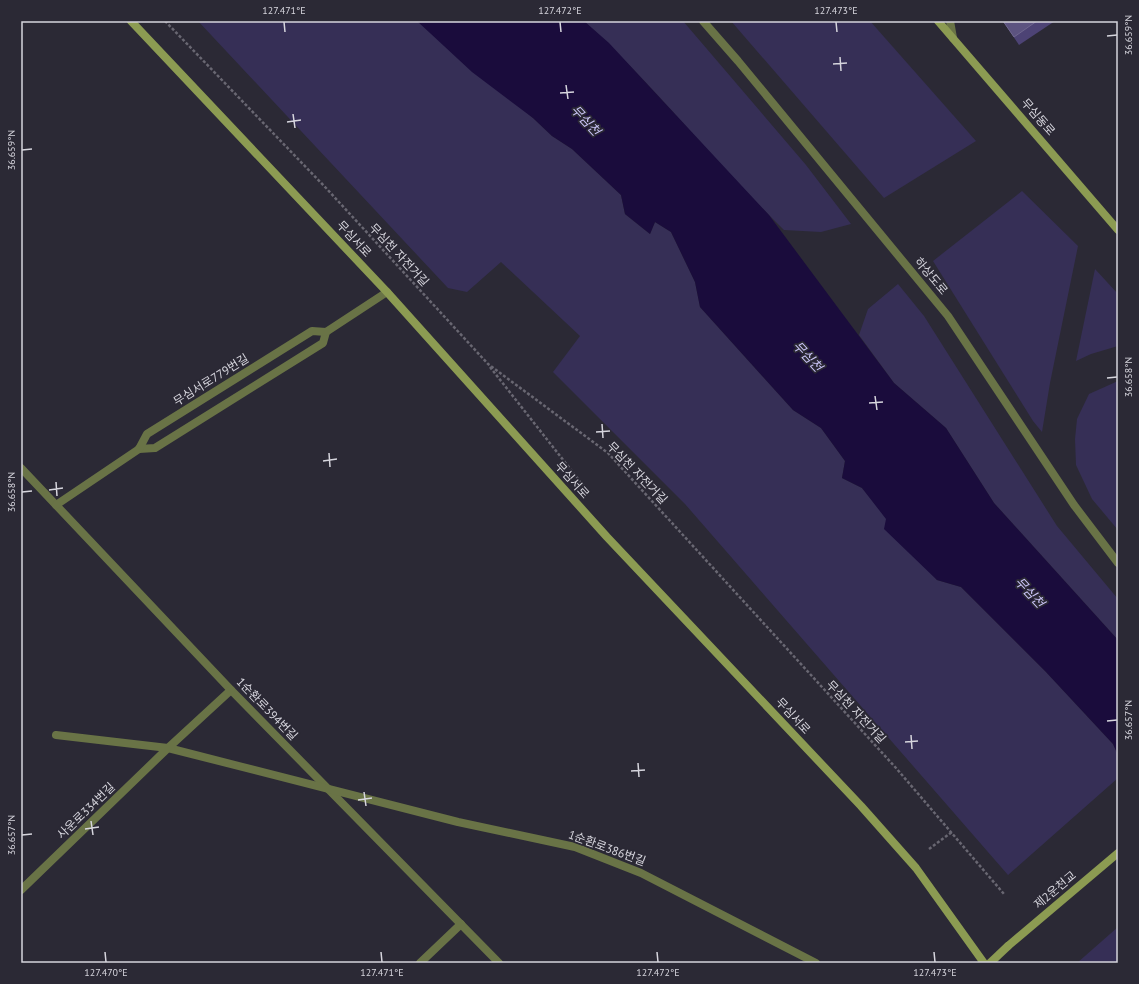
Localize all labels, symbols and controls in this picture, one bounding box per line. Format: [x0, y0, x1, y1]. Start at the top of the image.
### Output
text: 127.471°E [262, 4, 306, 17]
text: 127.472°E [538, 4, 582, 17]
text: 127.473°E [814, 4, 858, 17]
text: 36.659°N [1122, 15, 1135, 55]
street label: 무심동로 [1018, 95, 1059, 138]
water label: 무심천 [567, 101, 605, 140]
text: 36.659°N [5, 130, 18, 170]
street label: 무심서로 [334, 217, 375, 260]
street label: 무심천 자전거길 [366, 220, 432, 289]
street label: 하상도로 [911, 254, 951, 297]
water label: 무심천 [789, 337, 827, 376]
street label: 무심서로779번길 [170, 350, 251, 409]
text: 36.658°N [1122, 357, 1135, 397]
street label: 무심천 자전거길 [604, 438, 671, 507]
street label: 무심서로 [552, 458, 593, 501]
text: 36.658°N [5, 472, 18, 512]
water label: 무심천 [1011, 573, 1049, 612]
street label: 1순환로394번길 [234, 674, 301, 743]
street label: 무심천 자전거길 [823, 677, 889, 746]
street label: 무심서로 [773, 694, 814, 737]
text: 36.657°N [1122, 700, 1135, 740]
street label: 사운로334번길 [54, 779, 118, 842]
text: 36.657°N [5, 815, 18, 855]
street label: 1순환로386번길 [566, 827, 648, 868]
street label: 제2운천교 [1030, 868, 1079, 912]
text: 127.470°E [84, 966, 128, 979]
text: 127.471°E [360, 966, 404, 979]
text: 127.472°E [636, 966, 680, 979]
text: 127.473°E [913, 966, 957, 979]

